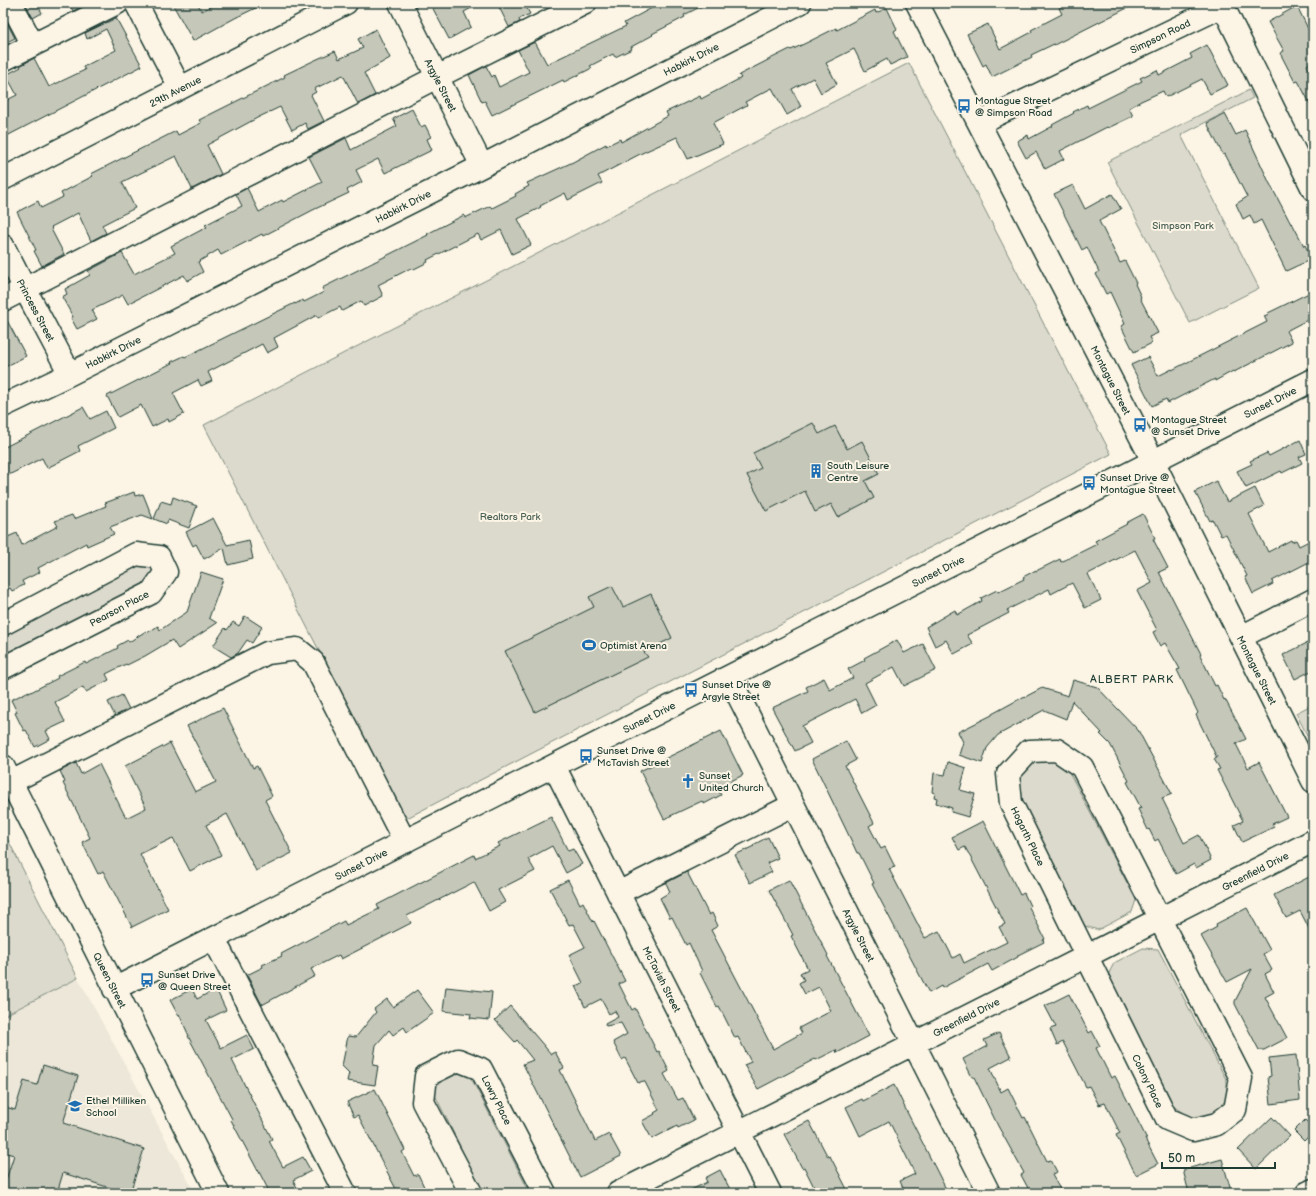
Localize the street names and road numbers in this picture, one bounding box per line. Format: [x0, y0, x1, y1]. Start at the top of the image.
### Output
street label: Simpson Road [1128, 17, 1193, 57]
street label: Habkirk Drive [662, 41, 721, 79]
street label: Argyle Street [422, 57, 459, 114]
street label: 29th Avenue [148, 74, 203, 110]
street label: Habkirk Drive [374, 188, 433, 226]
street label: Princess Street [14, 277, 57, 344]
street label: Habkirk Drive [84, 334, 143, 372]
street label: Montague Street [1088, 344, 1133, 417]
street label: Sunset Drive [1242, 384, 1299, 421]
street label: Sunset Drive [910, 553, 967, 590]
street label: Pearson Place [88, 588, 151, 630]
street label: Montague Street [1234, 634, 1279, 707]
street label: Sunset Drive [621, 699, 678, 736]
street label: Hogarth Place [1007, 805, 1047, 868]
street label: Sunset Drive [333, 846, 390, 883]
street label: Greenfield Drive [1220, 850, 1291, 894]
street label: Argyle Street [840, 907, 877, 964]
street label: McTavish Street [639, 945, 683, 1014]
street label: Queen Street [90, 951, 128, 1010]
street label: Greenfield Drive [931, 996, 1002, 1040]
street label: Colony Place [1129, 1053, 1165, 1110]
street label: Lowry Place [479, 1074, 514, 1127]

